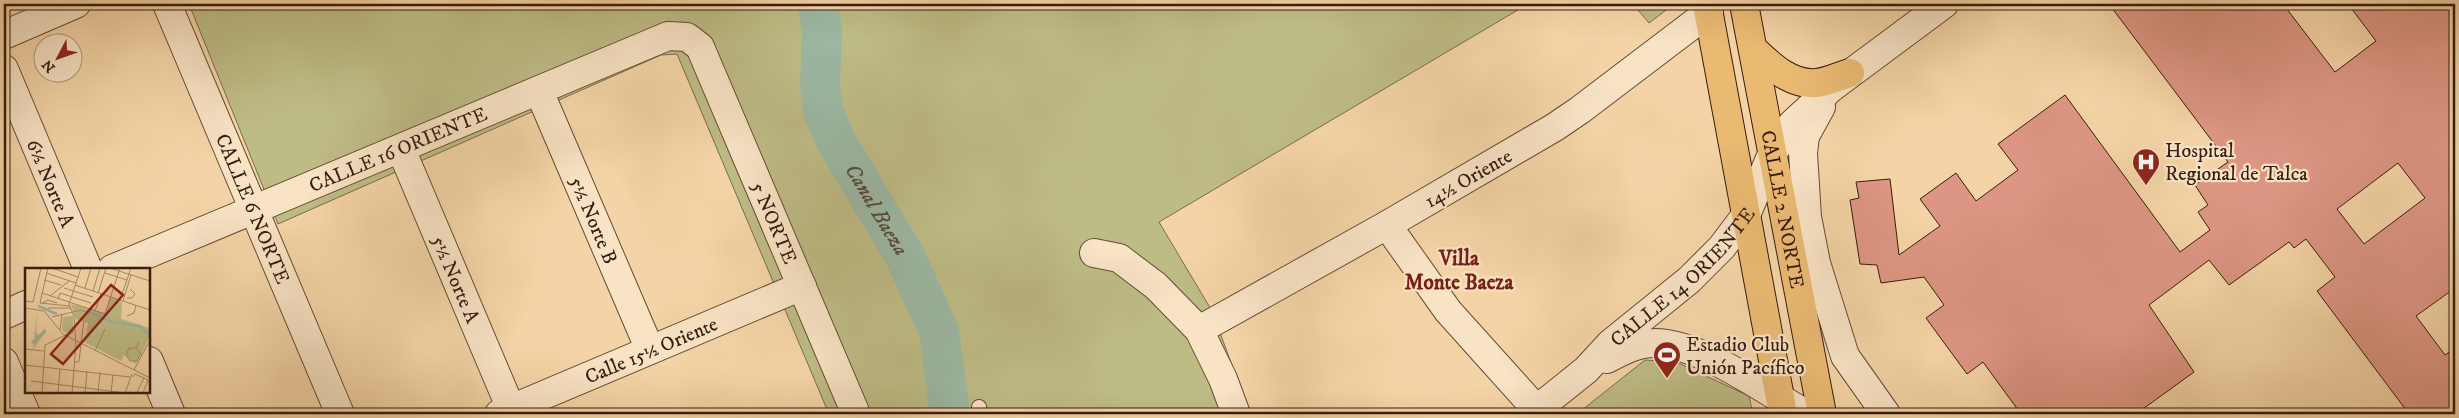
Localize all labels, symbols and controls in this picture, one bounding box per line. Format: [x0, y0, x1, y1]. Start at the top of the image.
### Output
north arrow [32, 32, 82, 82]
text: N [38, 55, 60, 76]
street label: CALLE 16 ORIENTE [306, 102, 491, 199]
street label: CALLE 2 NORTE [1754, 129, 1809, 291]
street label: CALLE 6 NORTE [209, 130, 295, 288]
street label: 6½ Norte A [20, 136, 79, 232]
place label: Hospital Regional de Talca [2165, 139, 2308, 187]
street label: 14½ Oriente [1420, 144, 1517, 214]
hospital icon: Hospital Regional de Talca [2131, 147, 2161, 186]
water label: Canal Baeza [839, 159, 914, 261]
street label: 5½ Norte B [563, 173, 622, 268]
street label: 5 NORTE [745, 178, 802, 268]
street label: CALLE 14 ORIENTE [1606, 203, 1761, 353]
street label: 5½ Norte A [425, 232, 484, 327]
district label: Villa Monte Baeza [1405, 246, 1514, 296]
inset map [25, 268, 150, 393]
street label: Calle 15½ Oriente [582, 312, 722, 391]
place label: Estadio Club Unión Pacífico [1686, 333, 1805, 381]
sports icon: Estadio Club Unión Pacífico [1652, 340, 1682, 379]

